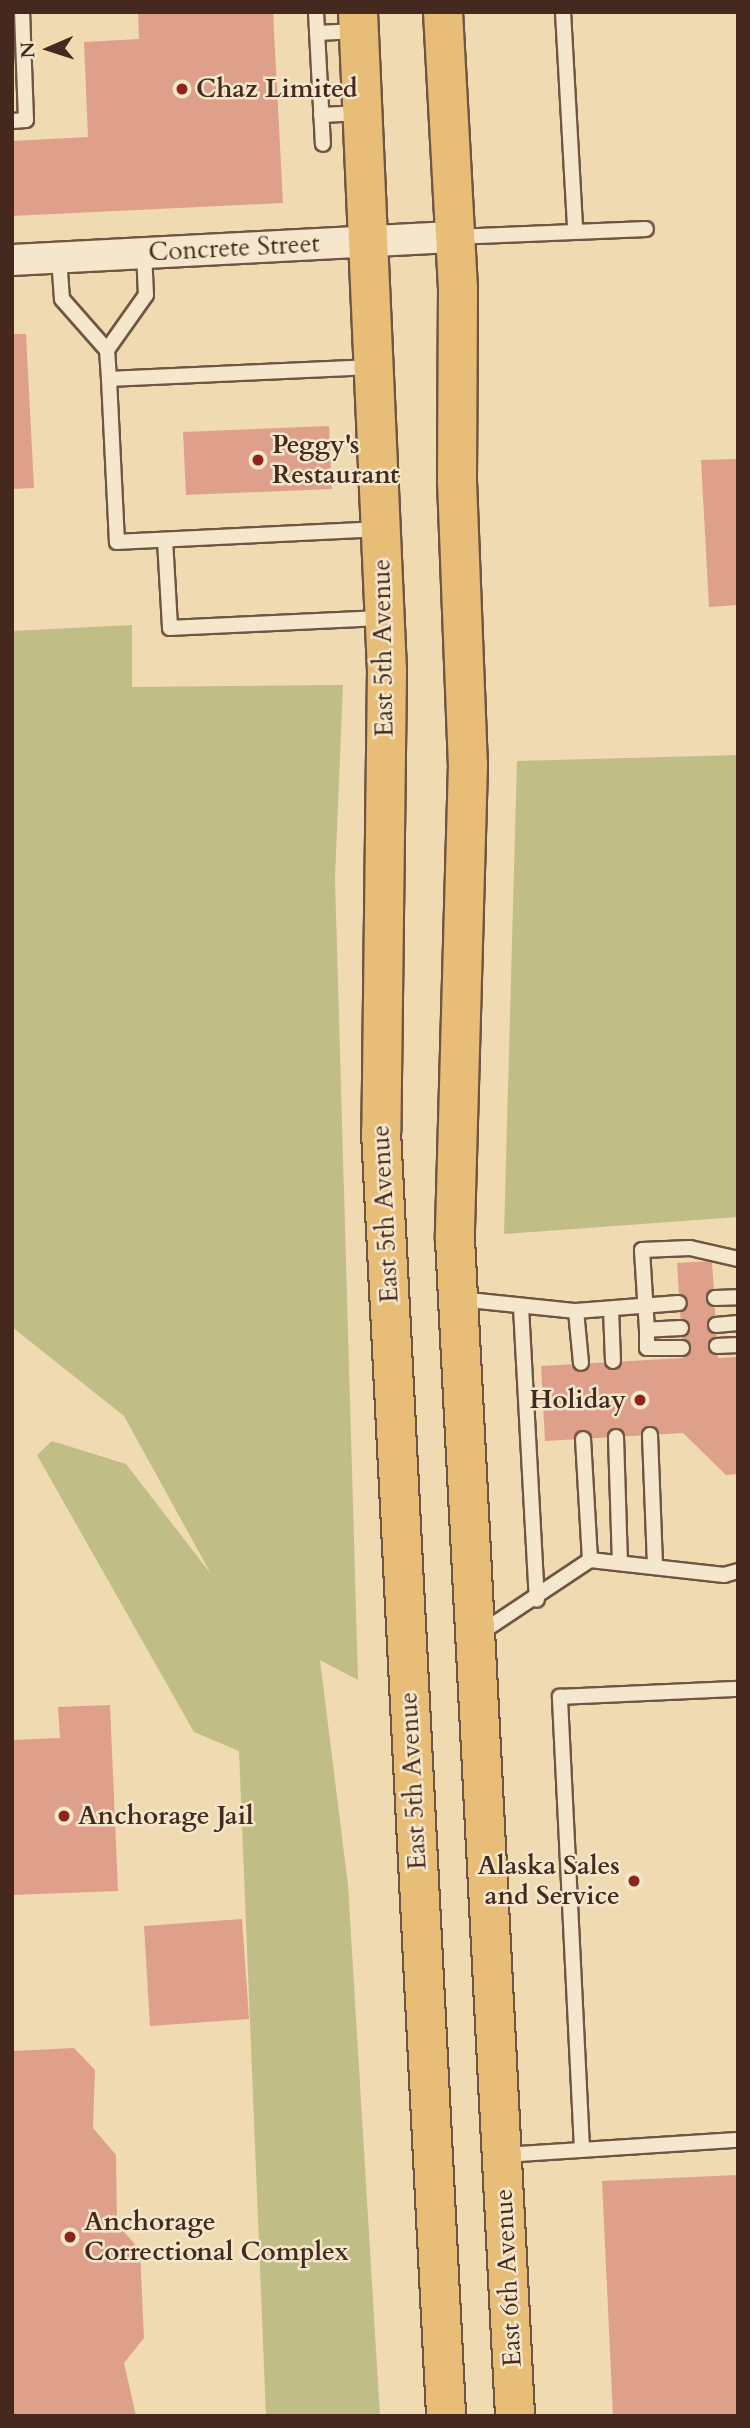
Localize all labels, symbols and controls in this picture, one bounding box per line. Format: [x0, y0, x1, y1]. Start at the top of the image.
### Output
north arrow [14, 14, 84, 84]
text: N [15, 41, 41, 59]
place label: Chaz Limited [196, 73, 358, 105]
marker: Chaz Limited [174, 81, 190, 97]
street label: Concrete Street [148, 228, 320, 268]
place label: Peggy's Restaurant [272, 429, 399, 490]
marker: Peggy's Restaurant [250, 452, 266, 468]
street label: East 5th Avenue [366, 559, 400, 737]
street label: East 5th Avenue [365, 1124, 405, 1304]
place label: Holiday [530, 1384, 626, 1416]
marker: Holiday [632, 1392, 648, 1408]
street label: East 5th Avenue [393, 1691, 433, 1871]
place label: Anchorage Jail [78, 1800, 254, 1832]
marker: Anchorage Jail [56, 1808, 72, 1824]
place label: Alaska Sales and Service [477, 1850, 620, 1912]
marker: Alaska Sales and Service [626, 1873, 642, 1889]
street label: East 6th Avenue [488, 2188, 528, 2368]
place label: Anchorage Correctional Complex [84, 2206, 349, 2268]
marker: Anchorage Correctional Complex [62, 2229, 78, 2245]

